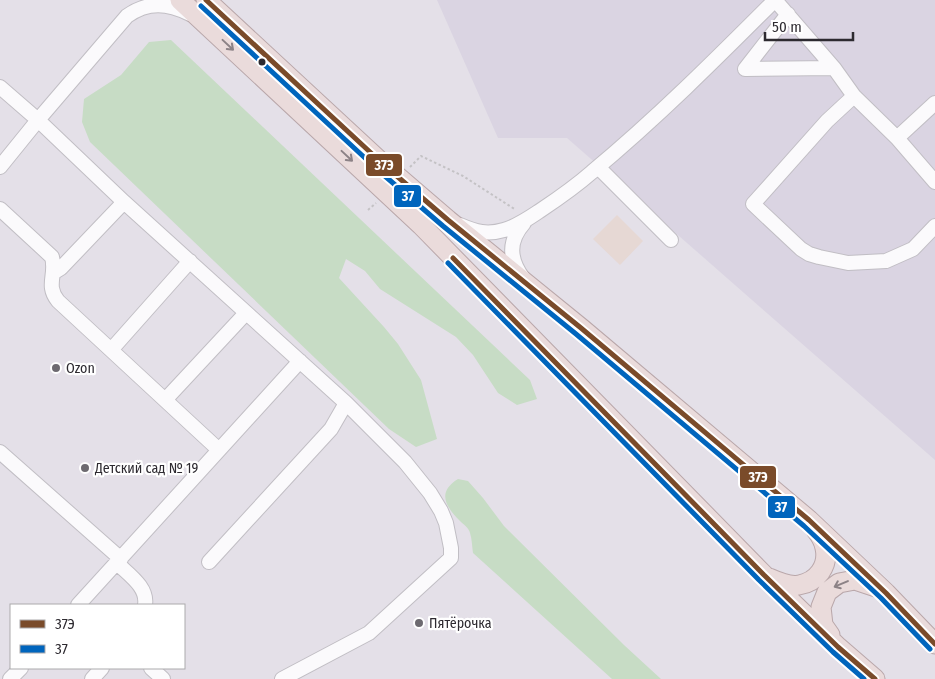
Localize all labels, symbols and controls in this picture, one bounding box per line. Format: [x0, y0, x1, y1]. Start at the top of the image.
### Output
scale bar [765, 10, 852, 42]
text: 50 m [772, 18, 802, 36]
one-way arrow [222, 39, 235, 51]
unlabelled marker [257, 57, 267, 67]
one-way arrow [340, 150, 353, 162]
line badge: 37Э [365, 153, 403, 177]
text: 37Э [373, 157, 394, 174]
line badge: 37 [393, 184, 422, 208]
text: 37 [401, 188, 414, 205]
place label: Ozon [66, 360, 95, 377]
marker: Ozon [50, 362, 62, 374]
place label: Детский сад № 19 [94, 460, 198, 477]
marker: Детский сад № 19 [79, 462, 91, 474]
line badge: 37Э [739, 465, 777, 489]
text: 37Э [747, 469, 768, 486]
line badge: 37 [767, 495, 796, 519]
text: 37 [774, 499, 787, 516]
one-way arrow [833, 580, 848, 590]
legend [10, 604, 185, 669]
text: 37Э [55, 615, 75, 633]
place label: Пятёрочка [429, 615, 492, 632]
marker: Пятёрочка [413, 617, 425, 629]
text: 37 [55, 640, 68, 658]

